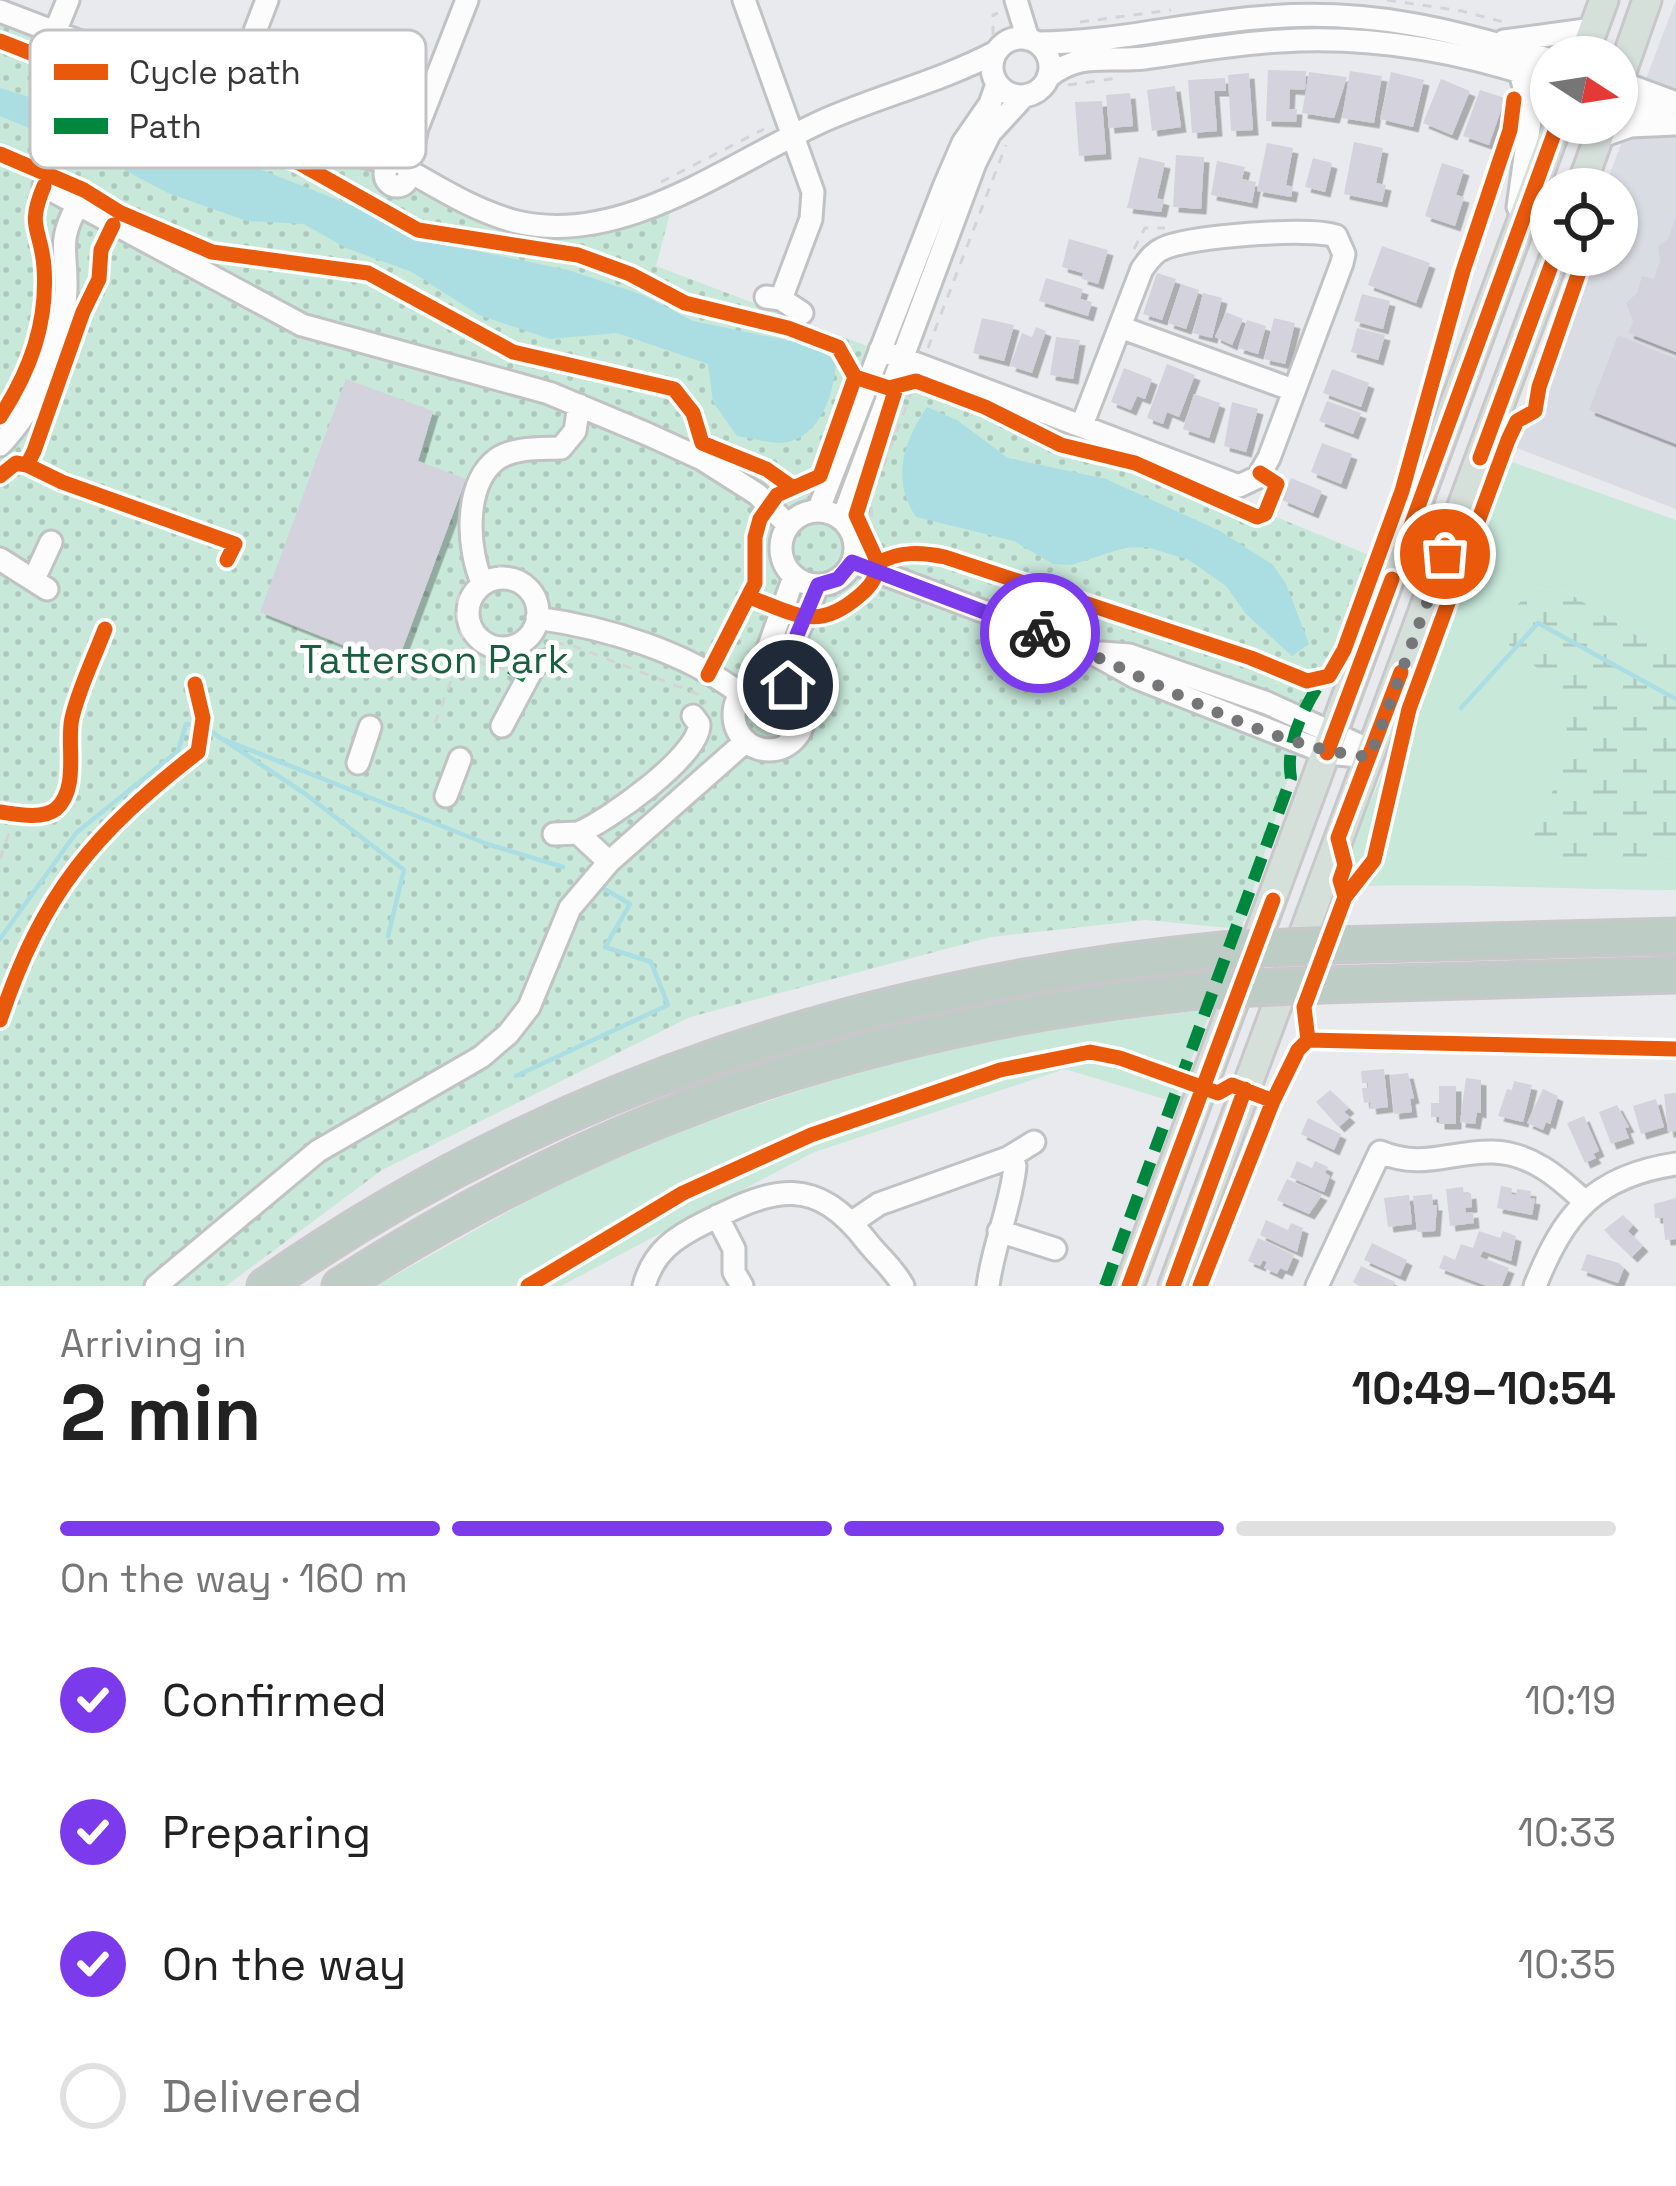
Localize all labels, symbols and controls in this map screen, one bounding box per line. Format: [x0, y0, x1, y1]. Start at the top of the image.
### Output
legend [30, 30, 426, 168]
north arrow [1530, 36, 1638, 144]
map controls [1530, 36, 1638, 276]
text: Cycle path [129, 52, 301, 94]
text: Path [129, 106, 202, 148]
button: locate [1530, 168, 1638, 276]
pin [1394, 503, 1496, 605]
icon: bag [1412, 521, 1478, 587]
courier [980, 573, 1100, 693]
icon: bike [1007, 600, 1073, 666]
pin [737, 634, 839, 736]
park label: Tatterson Park [299, 635, 569, 684]
icon: home [755, 652, 821, 718]
text: Arriving in [60, 1319, 247, 1368]
text: 10:49–10:54 [1352, 1360, 1616, 1417]
text: 2 min [60, 1363, 262, 1463]
text: On the way · 160 m [60, 1554, 408, 1603]
icon: check [60, 1667, 126, 1733]
text: Confirmed [162, 1672, 387, 1729]
text: 10:19 [1525, 1676, 1616, 1725]
icon: check [60, 1799, 126, 1865]
text: Preparing [162, 1804, 371, 1861]
text: 10:33 [1518, 1808, 1616, 1857]
icon: check [60, 1931, 126, 1997]
text: On the way [162, 1936, 406, 1993]
text: 10:35 [1518, 1940, 1616, 1989]
text: Delivered [162, 2068, 362, 2125]

